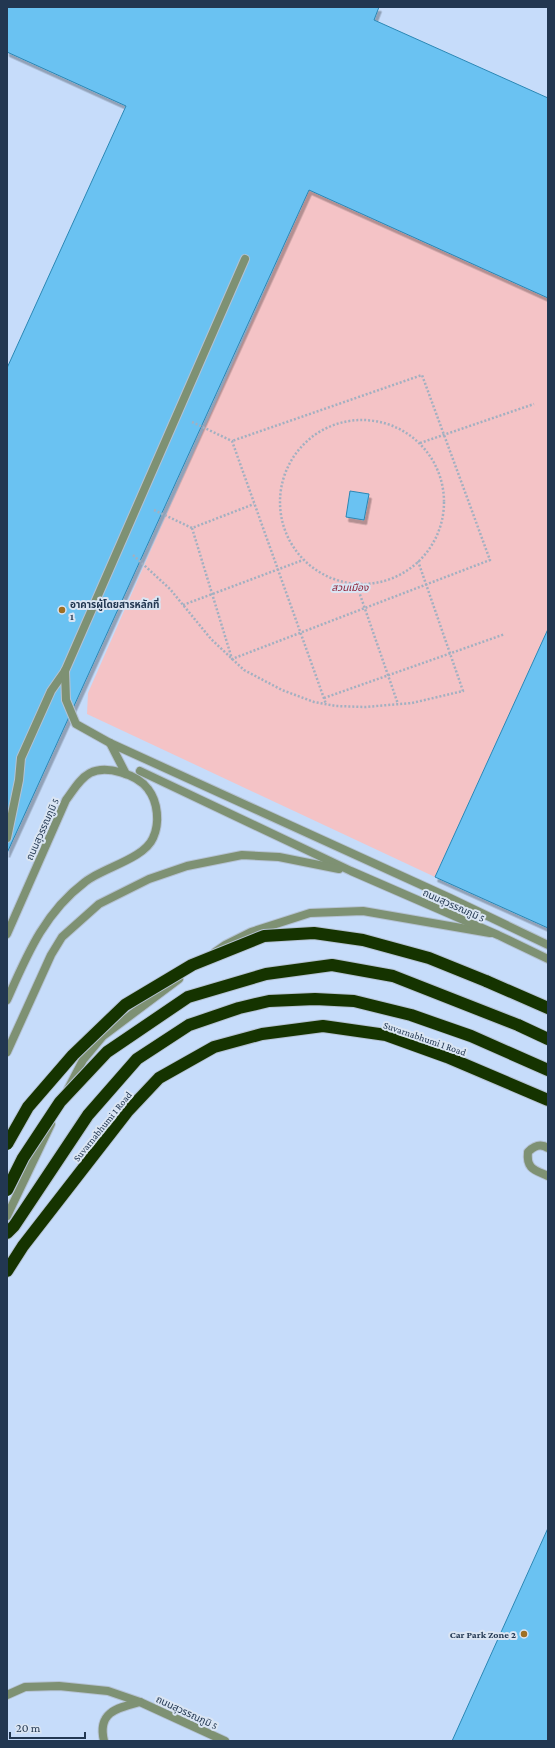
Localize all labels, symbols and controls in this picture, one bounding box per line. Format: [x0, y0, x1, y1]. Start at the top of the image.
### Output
park label: สวนเมือง [332, 582, 369, 593]
place label: อาคารผู้โดยสารหลักที่ 1 [70, 597, 159, 622]
marker: อาคารผู้โดยสารหลักที่ 1 [57, 605, 67, 615]
street label: ถนนสุวรรณภูมิ 5 [24, 796, 62, 862]
street label: ถนนสุวรรณภูมิ 5 [421, 887, 487, 925]
street label: Suvarnabhumi 1 Road [382, 1019, 468, 1058]
street label: Suvarnabhumi 1 Road [71, 1089, 134, 1163]
place label: Car Park Zone 2 [450, 1629, 516, 1640]
marker: Car Park Zone 2 [519, 1629, 529, 1639]
street label: ถนนสุวรรณภูมิ 5 [154, 1693, 220, 1733]
scale bar [10, 1714, 85, 1740]
text: 20 m [16, 1721, 41, 1735]

